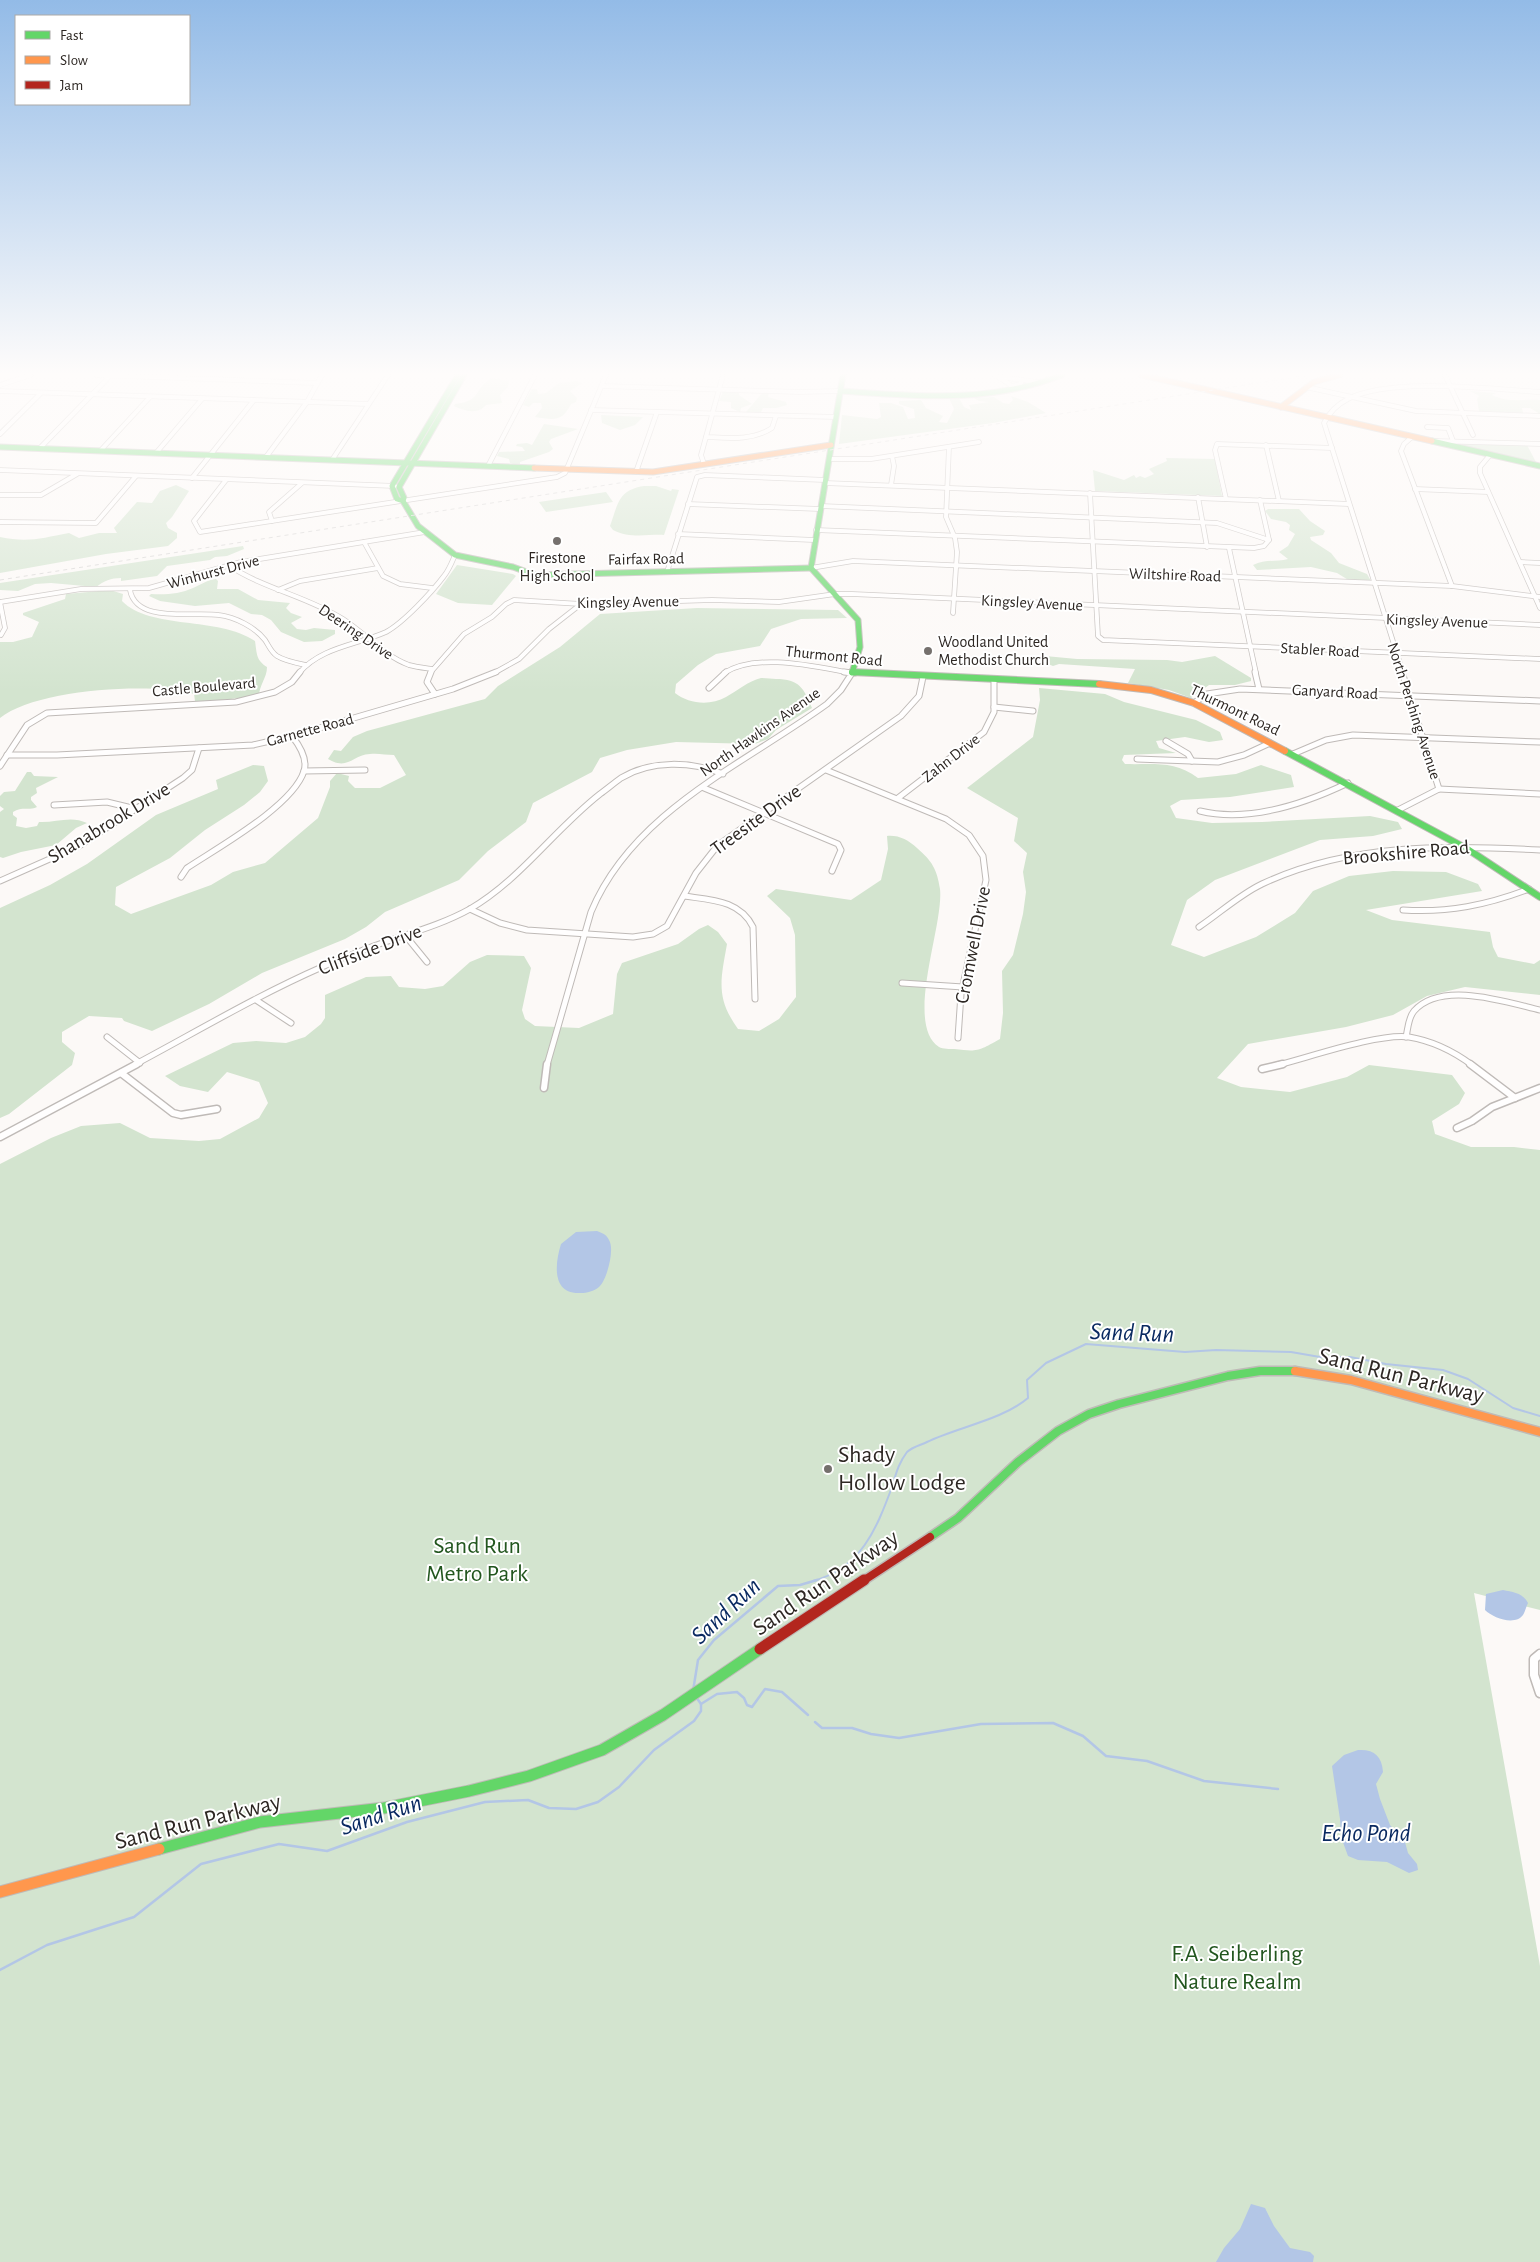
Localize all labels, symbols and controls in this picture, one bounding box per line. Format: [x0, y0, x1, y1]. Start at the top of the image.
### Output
legend [15, 15, 190, 105]
text: Fast [60, 28, 84, 43]
text: Slow [60, 53, 88, 68]
text: Jam [60, 78, 83, 93]
marker: Firestone High School [551, 535, 563, 547]
place label: Firestone High School [520, 550, 594, 584]
street label: Fairfax Road [608, 550, 684, 568]
street label: Winhurst Drive [165, 552, 261, 592]
street label: Wiltshire Road [1129, 565, 1221, 585]
street label: Kingsley Avenue [981, 592, 1083, 615]
street label: Kingsley Avenue [577, 593, 679, 612]
street label: Deering Drive [316, 601, 396, 663]
street label: Kingsley Avenue [1386, 611, 1488, 632]
place label: Woodland United Methodist Church [938, 634, 1049, 668]
street label: Stabler Road [1280, 640, 1360, 660]
street label: North Pershing Avenue [1384, 640, 1444, 782]
street label: Thurmont Road [785, 643, 883, 669]
marker: Woodland United Methodist Church [922, 645, 934, 657]
street label: Castle Boulevard [152, 675, 256, 699]
street label: Thurmont Road [1188, 681, 1282, 739]
street label: Ganyard Road [1291, 682, 1379, 703]
street label: North Hawkins Avenue [697, 685, 823, 779]
street label: Garnette Road [265, 711, 355, 749]
street label: Zahn Drive [919, 731, 983, 785]
street label: Shanabrook Drive [45, 779, 173, 867]
street label: Treesite Drive [707, 781, 805, 859]
street label: Brookshire Road [1342, 837, 1470, 869]
street label: Cromwell Drive [952, 885, 994, 1005]
street label: Cliffside Drive [316, 921, 424, 979]
water label: Sand Run [1089, 1319, 1175, 1347]
street label: Sand Run Parkway [1316, 1344, 1486, 1408]
place label: Shady Hollow Lodge [838, 1443, 966, 1495]
marker: Shady Hollow Lodge [822, 1463, 834, 1475]
street label: Sand Run Parkway [749, 1526, 903, 1640]
park label: Sand Run Metro Park [426, 1534, 528, 1586]
water label: Sand Run [687, 1573, 765, 1649]
street label: Sand Run Parkway [113, 1790, 283, 1854]
water label: Sand Run [337, 1790, 425, 1840]
water label: Echo Pond [1321, 1821, 1411, 1846]
park label: F.A. Seiberling Nature Realm [1171, 1942, 1303, 1994]

